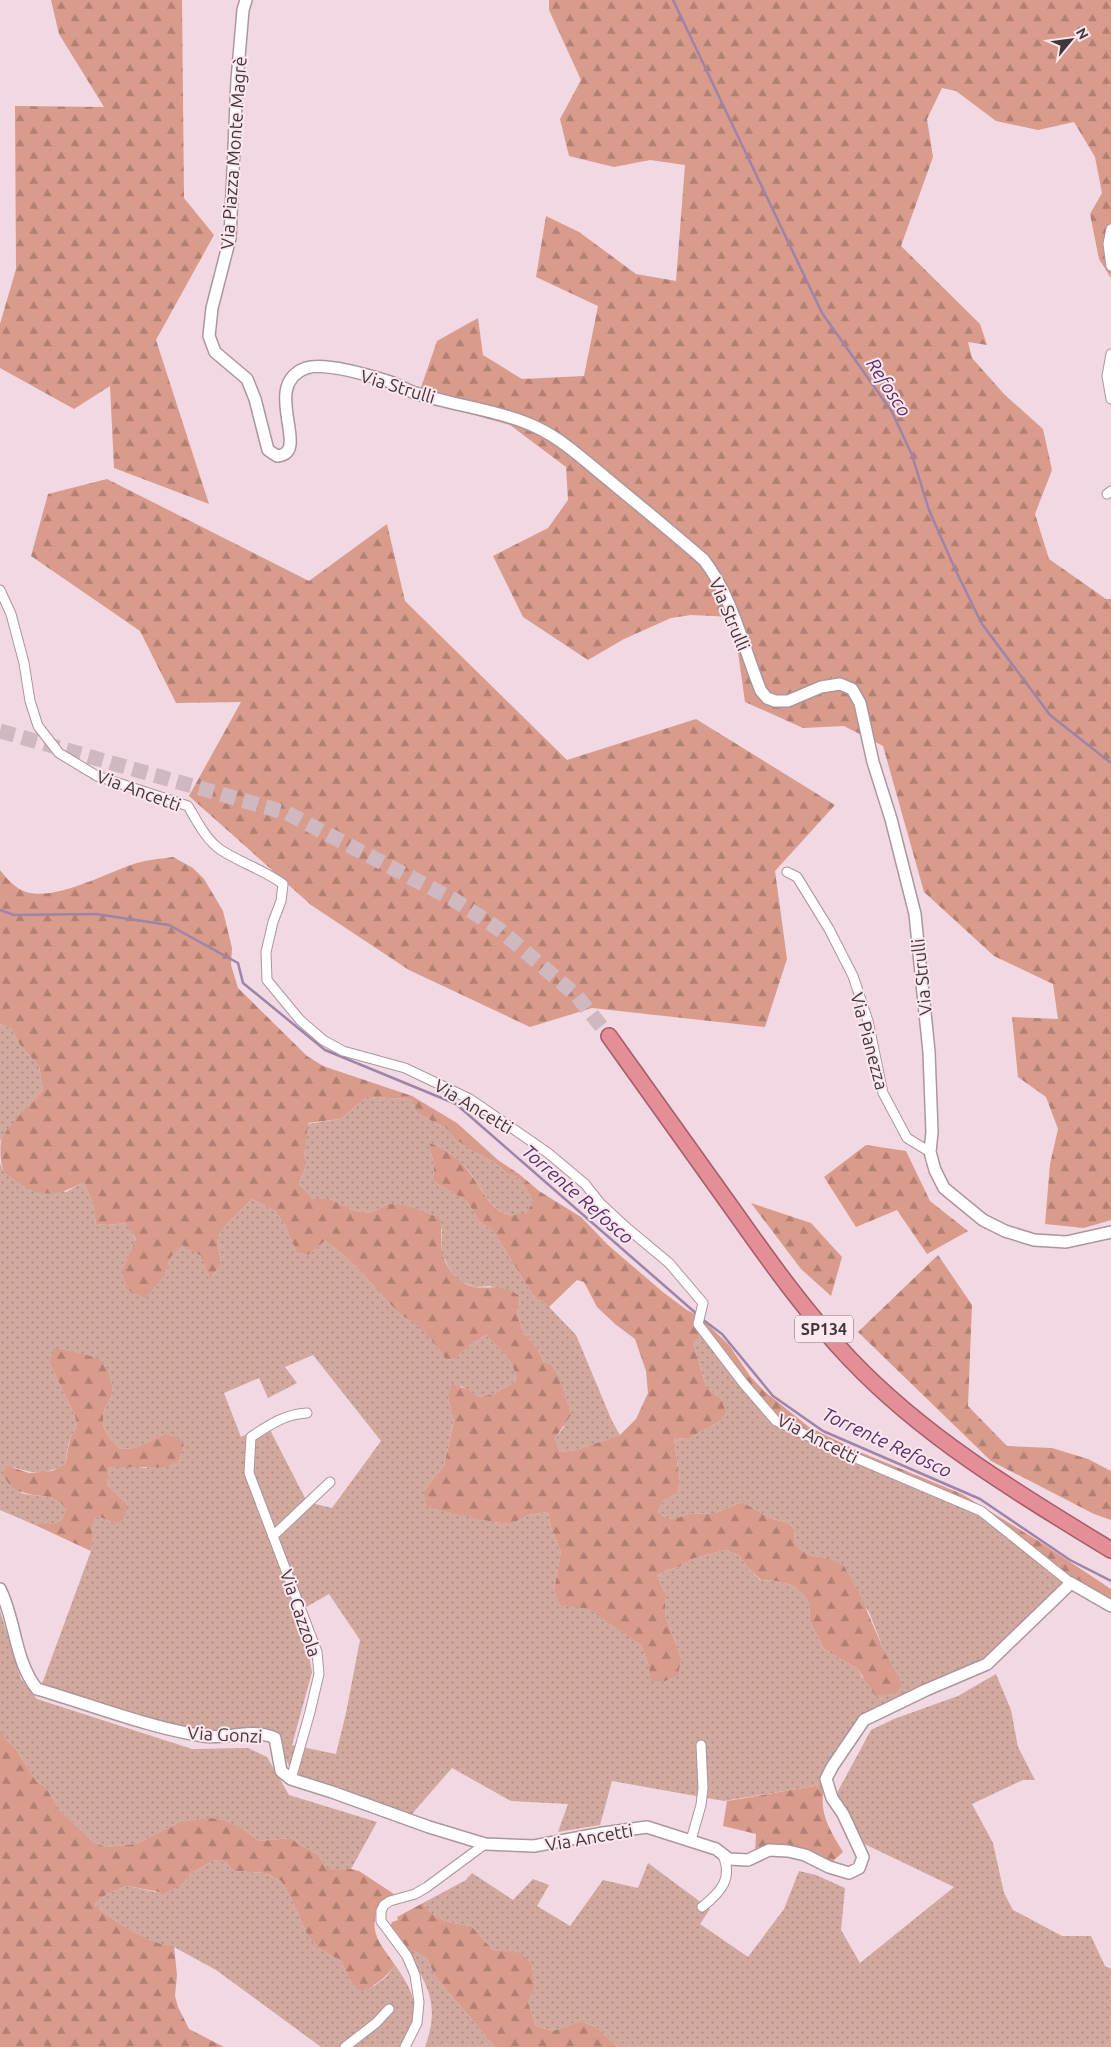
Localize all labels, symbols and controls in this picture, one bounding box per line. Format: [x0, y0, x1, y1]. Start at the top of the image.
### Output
north arrow [1046, 15, 1096, 65]
text: N [1073, 25, 1092, 42]
street label: Via Piazza Monte Magrè [216, 56, 250, 250]
water label: Refosco [862, 354, 916, 420]
street label: Via Strulli [358, 365, 438, 407]
street label: Via Strulli [706, 575, 754, 653]
street label: Via Ancetti [94, 765, 184, 815]
street label: Via Strulli [907, 938, 935, 1016]
street label: Via Pianezza [847, 990, 893, 1092]
street label: Via Ancetti [431, 1075, 517, 1137]
water label: Torrente Refosco [518, 1140, 638, 1248]
road number: SP134 [795, 1316, 853, 1342]
water label: Torrente Refosco [819, 1402, 955, 1482]
street label: Via Ancetti [774, 1409, 862, 1467]
street label: Via Cazzola [277, 1567, 325, 1659]
street label: Via Gonzi [187, 1722, 263, 1746]
street label: Via Ancetti [544, 1819, 634, 1855]

